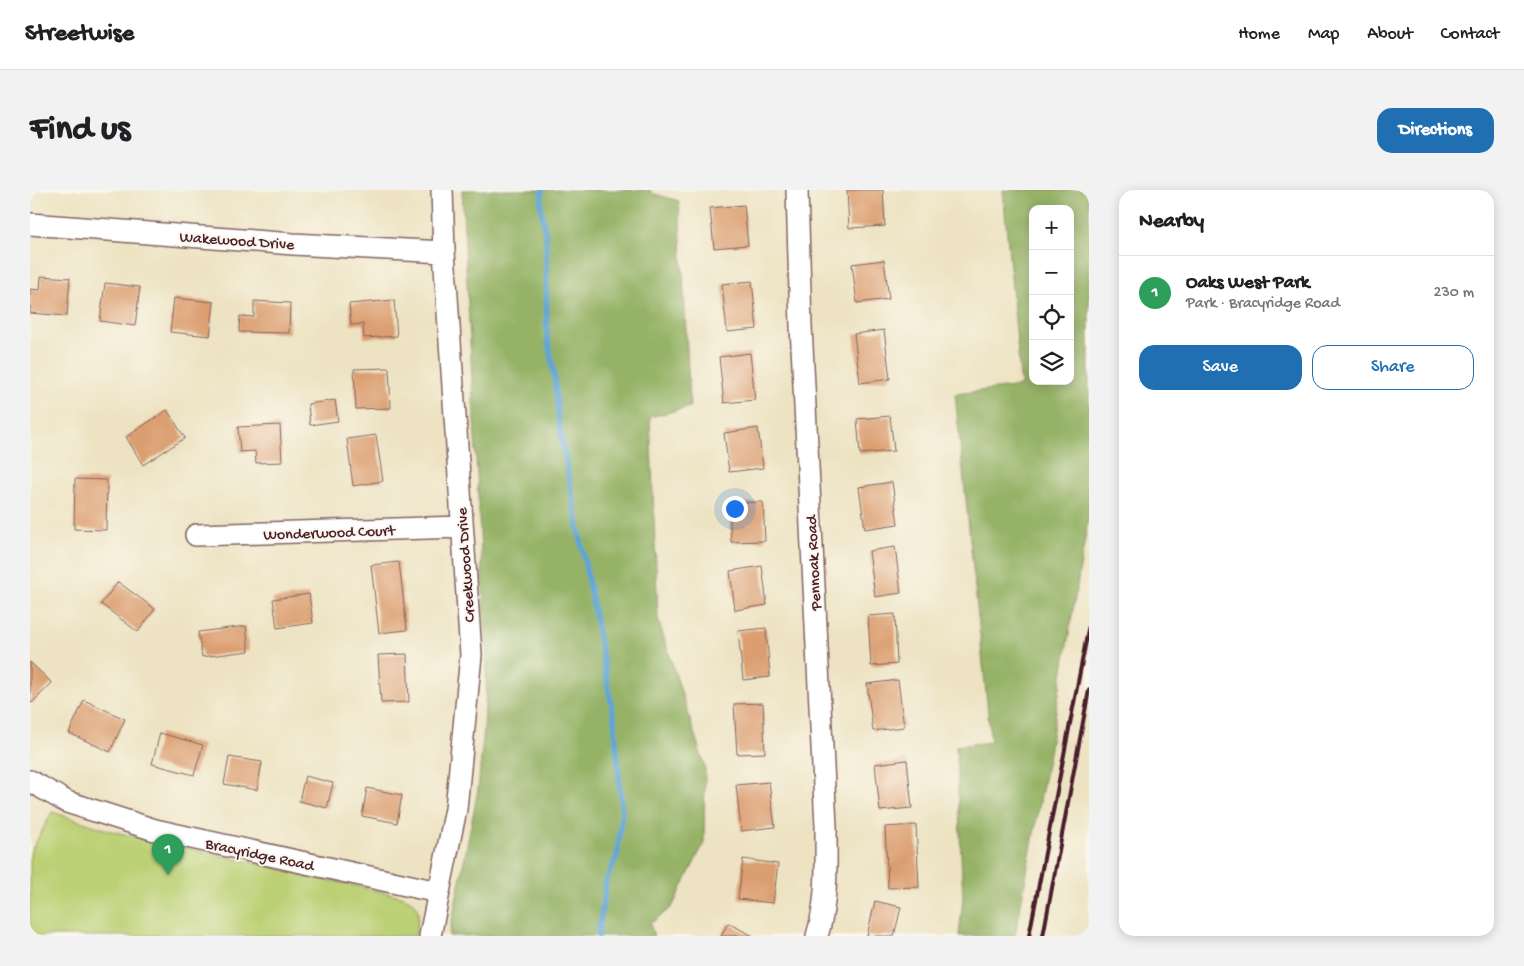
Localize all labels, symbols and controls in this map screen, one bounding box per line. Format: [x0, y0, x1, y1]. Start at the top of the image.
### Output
text: Streetwise [25, 20, 134, 49]
text: Home [1238, 24, 1280, 45]
text: Map [1308, 24, 1339, 45]
text: About [1367, 24, 1413, 45]
text: Contact [1441, 24, 1499, 45]
button: Directions [1377, 108, 1494, 153]
text: Find us [30, 110, 130, 151]
map controls [1029, 205, 1074, 385]
button: + [1029, 205, 1074, 250]
text: Nearby [1139, 210, 1204, 235]
street label: Wakewood Drive [179, 229, 295, 256]
button: − [1029, 250, 1074, 295]
text: Oaks West Park [1186, 272, 1309, 295]
text: 1 [1152, 284, 1158, 303]
text: 230 m [1434, 284, 1474, 303]
button: locate [1029, 295, 1074, 340]
text: Park · Bracyridge Road [1186, 295, 1340, 314]
button: layers [1029, 340, 1074, 385]
button: Save [1139, 345, 1302, 390]
button: Share [1312, 345, 1474, 390]
your location [722, 496, 748, 522]
street label: Creekwood Drive [454, 506, 481, 623]
street label: Pennoak Road [803, 513, 828, 612]
street label: Wonderwood Court [263, 523, 397, 546]
pin: 1 [152, 834, 184, 875]
street label: Bracyridge Road [202, 835, 317, 878]

